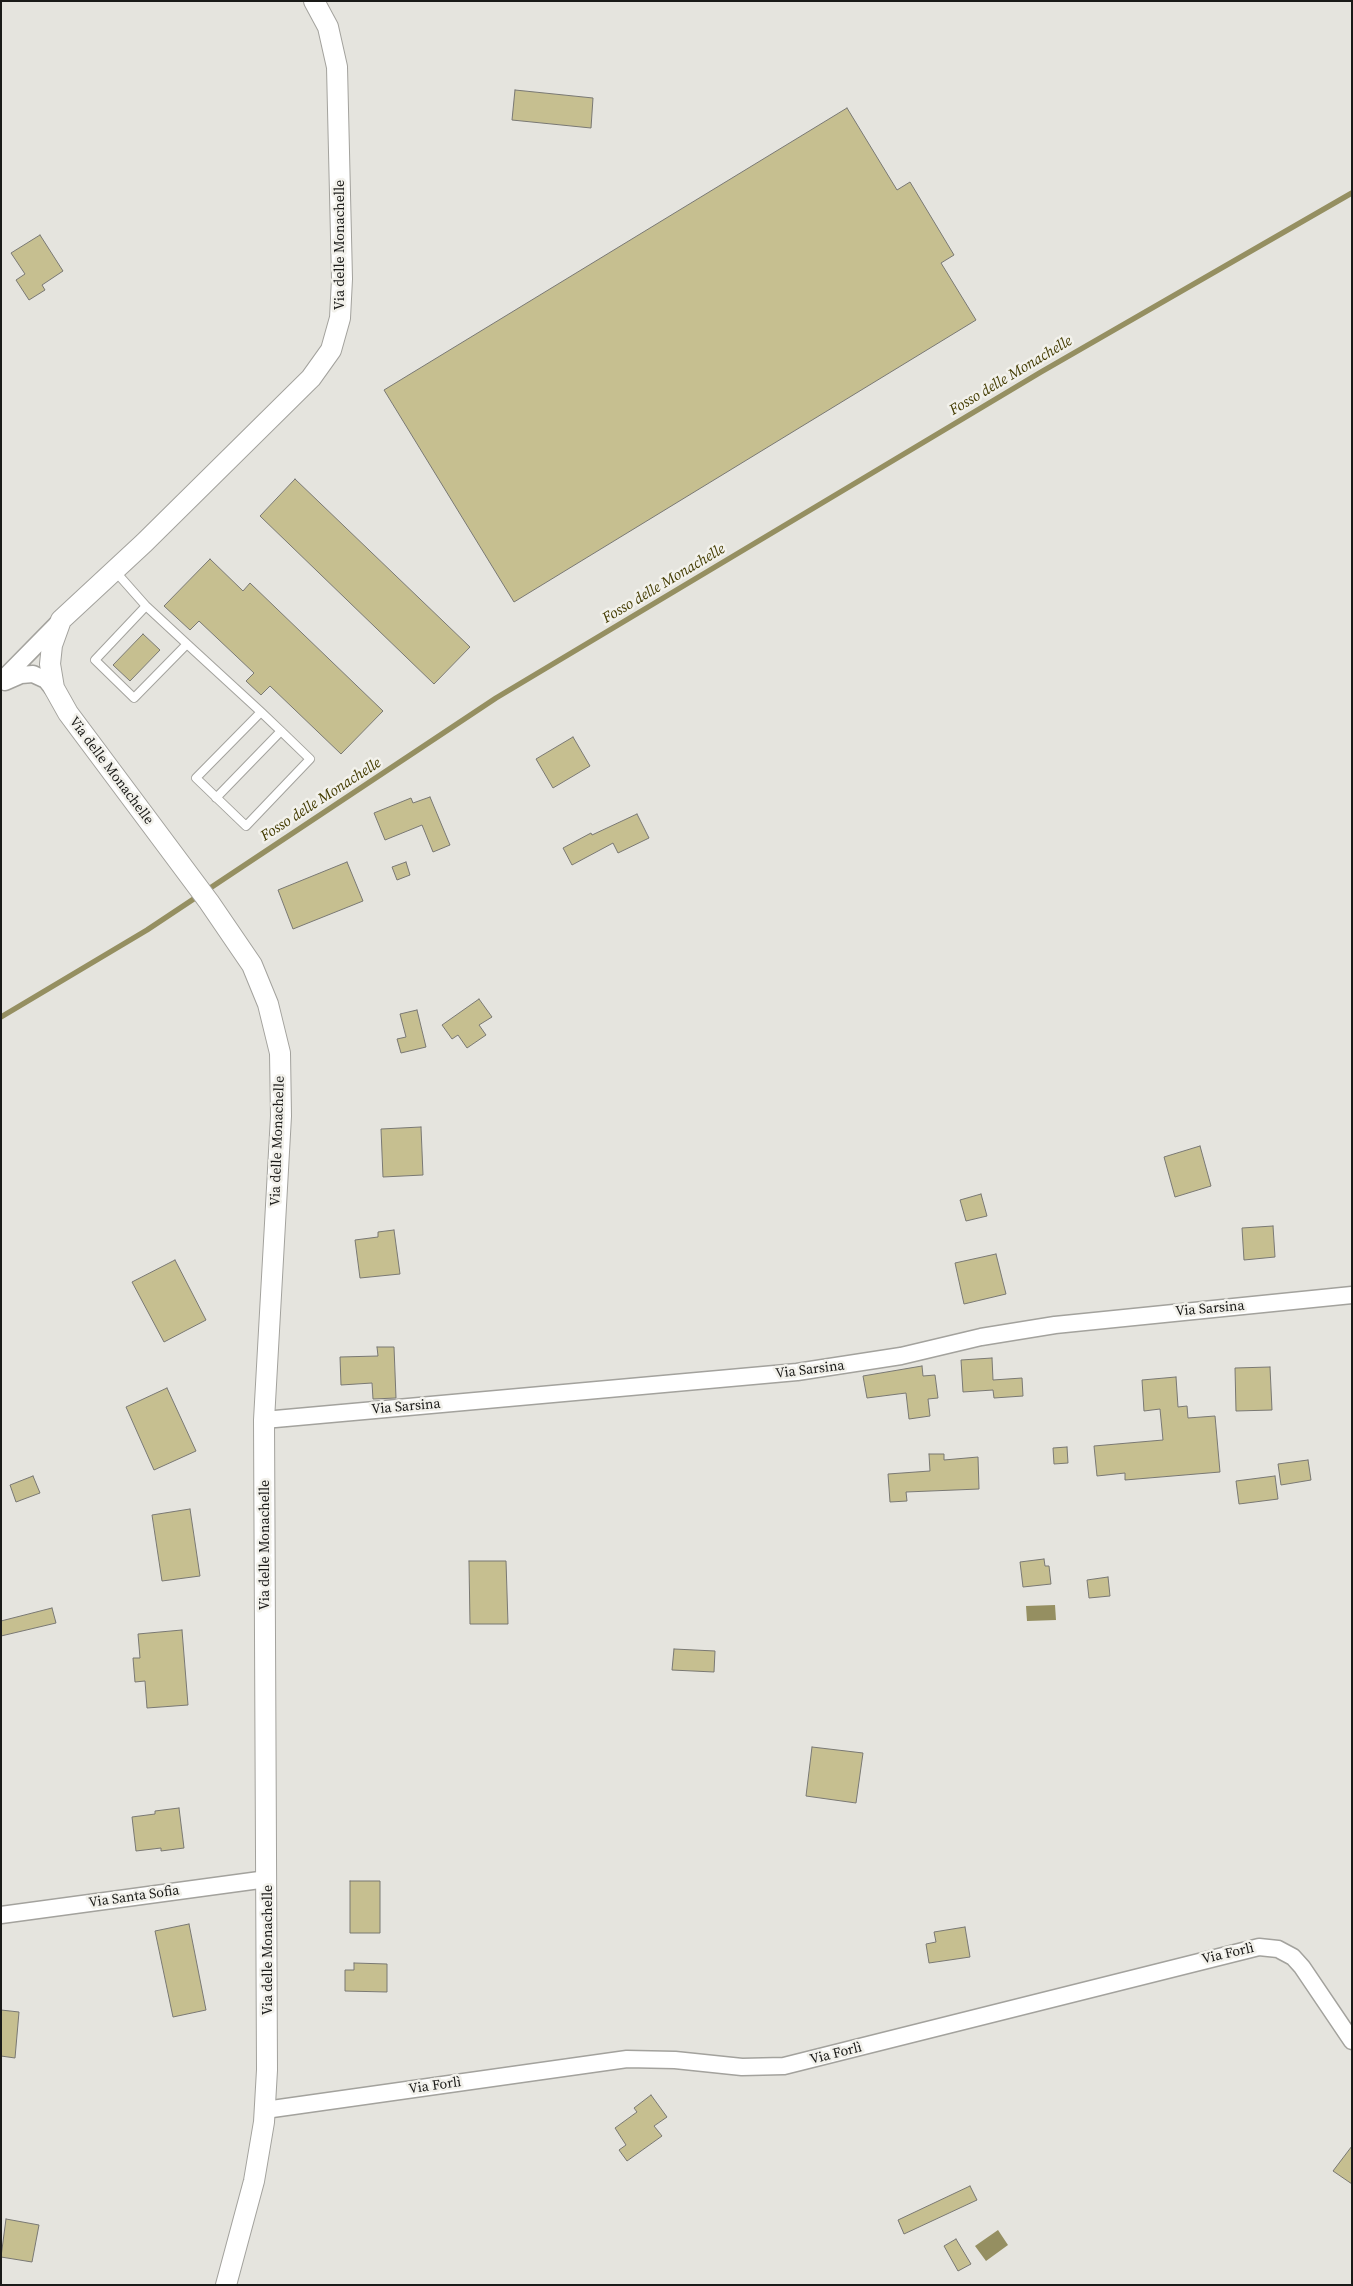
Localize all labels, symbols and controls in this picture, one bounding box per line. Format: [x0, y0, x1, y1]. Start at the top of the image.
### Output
street label: Via delle Monachelle [332, 180, 348, 310]
water label: Fosso delle Monachelle [946, 332, 1076, 420]
water label: Fosso delle Monachelle [599, 540, 729, 628]
street label: Via delle Monachelle [65, 714, 157, 828]
water label: Fosso delle Monachelle [257, 754, 385, 846]
street label: Via delle Monachelle [267, 1076, 289, 1206]
street label: Via Sarsina [1175, 1298, 1245, 1320]
street label: Via Sarsina [775, 1357, 845, 1383]
street label: Via Sarsina [371, 1396, 441, 1418]
street label: Via delle Monachelle [257, 1480, 273, 1610]
street label: Via Santa Sofia [87, 1882, 181, 1912]
street label: Via delle Monachelle [260, 1885, 276, 2015]
street label: Via Forlì [1200, 1940, 1256, 1968]
street label: Via Forlì [808, 2039, 864, 2069]
street label: Via Forlì [408, 2074, 462, 2098]

